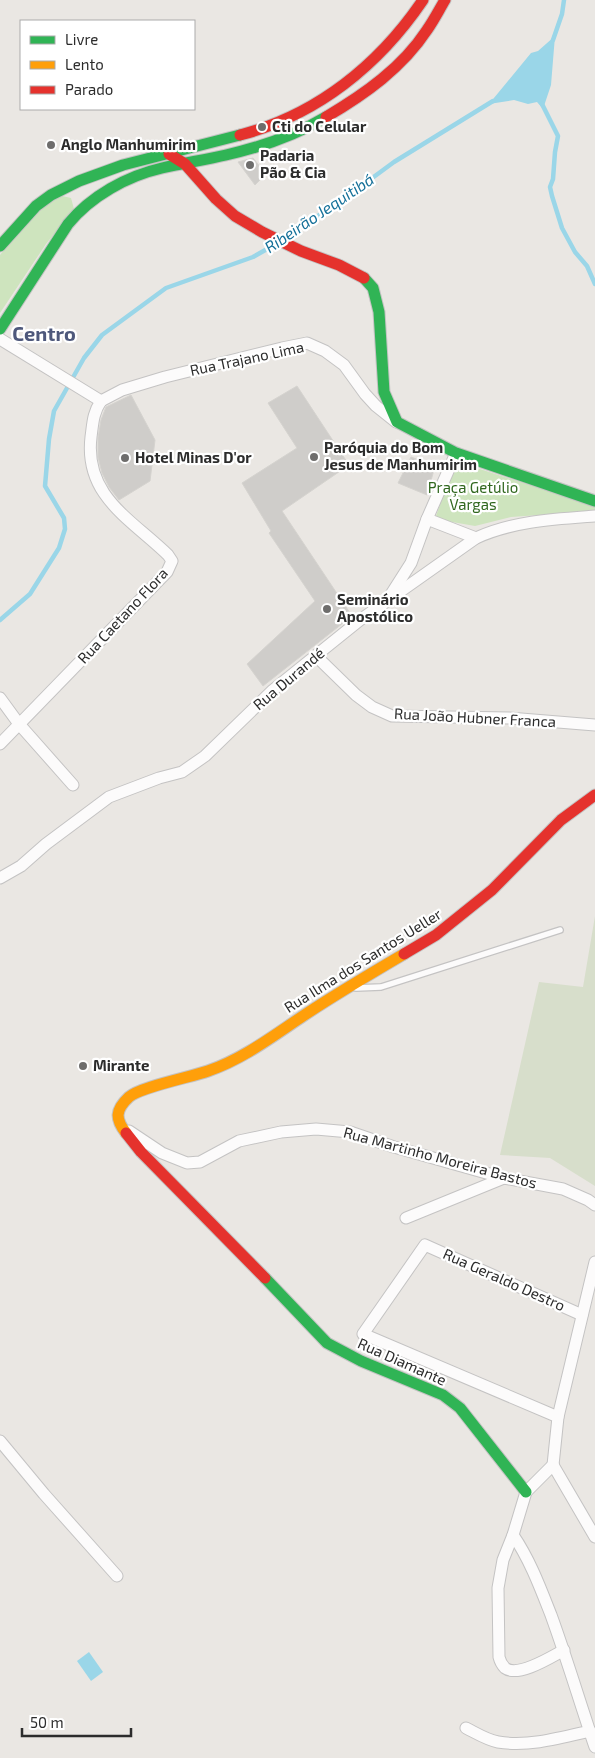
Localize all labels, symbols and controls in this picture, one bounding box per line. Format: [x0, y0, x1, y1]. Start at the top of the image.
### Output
legend [20, 20, 195, 110]
text: Livre [65, 30, 98, 48]
text: Lento [65, 55, 104, 73]
text: Parado [65, 80, 113, 98]
place label: Cti do Celular [272, 117, 367, 135]
marker: Cti do Celular [256, 121, 268, 133]
place label: Anglo Manhumirim [61, 135, 196, 153]
marker: Anglo Manhumirim [45, 139, 57, 151]
place label: Padaria Pão & Cia [260, 146, 326, 181]
marker: Padaria Pão & Cia [244, 159, 256, 171]
water label: Ribeirão Jequitibá [260, 169, 377, 256]
district label: Centro [12, 321, 76, 345]
street label: Rua Trajano Lima [188, 337, 306, 380]
place label: Paróquia do Bom Jesus de Manhumirim [324, 438, 477, 473]
place label: Hotel Minas D'or [135, 448, 252, 466]
marker: Paróquia do Bom Jesus de Manhumirim [308, 451, 320, 463]
marker: Hotel Minas D'or [119, 452, 131, 464]
park label: Praça Getúlio Vargas [428, 478, 518, 513]
street label: Rua Caetano Flora [73, 564, 171, 667]
place label: Seminário Apostólico [337, 590, 413, 625]
marker: Seminário Apostólico [321, 603, 333, 615]
street label: Rua Durandé [249, 643, 328, 713]
street label: Rua João Hubner Franca [394, 704, 556, 730]
street label: Rua Ilma dos Santos Ueller [280, 904, 444, 1016]
place label: Mirante [93, 1056, 149, 1074]
marker: Mirante [77, 1060, 89, 1072]
street label: Rua Martinho Moreira Bastos [342, 1123, 539, 1192]
street label: Rua Geraldo Destro [441, 1244, 568, 1314]
street label: Rua Diamante [355, 1334, 450, 1389]
scale bar [22, 1706, 131, 1738]
text: 50 m [30, 1713, 64, 1731]

